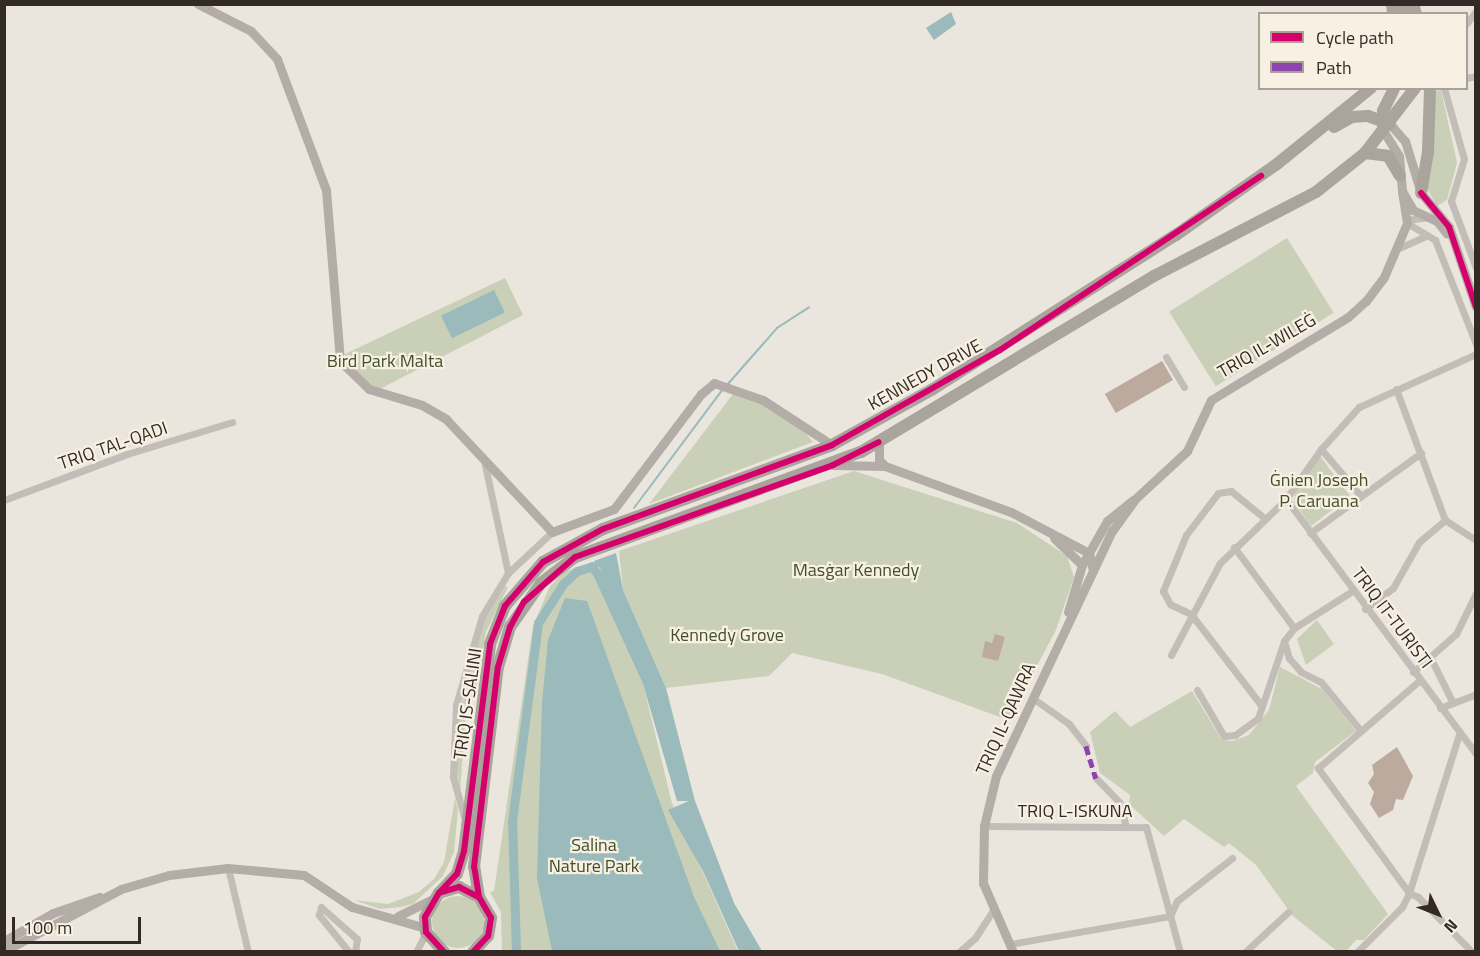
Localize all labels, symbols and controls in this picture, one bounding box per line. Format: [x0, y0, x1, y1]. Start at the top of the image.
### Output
legend [1258, 12, 1468, 90]
text: Cycle path [1316, 24, 1394, 51]
text: Path [1316, 54, 1352, 81]
street label: TRIQ IL-WILEĠ [1214, 309, 1320, 383]
street label: KENNEDY DRIVE [864, 335, 986, 415]
park label: Bird Park Malta [327, 350, 443, 372]
street label: TRIQ TAL-QADI [56, 417, 170, 475]
park label: Ġnien Joseph P. Caruana [1270, 470, 1368, 512]
park label: Masġar Kennedy [793, 559, 919, 581]
street label: TRIQ IT-TURISTI [1347, 563, 1437, 673]
park label: Kennedy Grove [670, 624, 784, 646]
street label: TRIQ IS-SALINI [449, 647, 487, 761]
street label: TRIQ IL-QAWRA [972, 660, 1040, 778]
street label: TRIQ L-ISKUNA [1018, 800, 1132, 822]
park label: Salina Nature Park [549, 835, 639, 878]
north arrow [1408, 884, 1468, 944]
scale bar [15, 905, 144, 943]
text: 100 m [23, 914, 72, 941]
text: N [1439, 914, 1464, 939]

